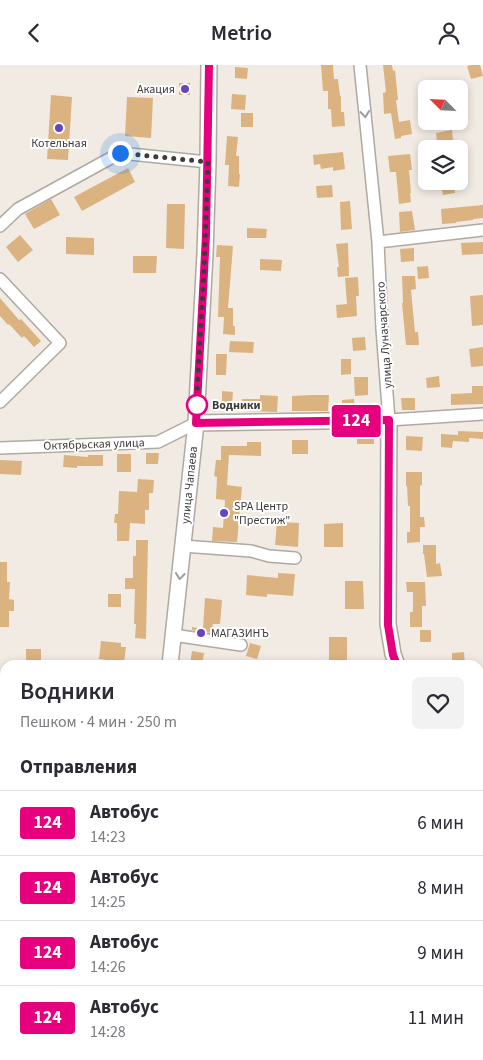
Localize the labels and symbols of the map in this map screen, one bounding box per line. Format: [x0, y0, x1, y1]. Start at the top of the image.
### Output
north arrow [418, 80, 468, 130]
place label: Акация [137, 81, 175, 98]
marker: Акация [179, 83, 191, 95]
one-way arrow [359, 110, 370, 118]
marker: Котельная [53, 122, 65, 134]
place label: Котельная [31, 135, 87, 152]
your location [108, 141, 133, 166]
street label: улица Луначарского [372, 281, 397, 389]
marker: Водники [186, 394, 208, 416]
place label: Водники [212, 397, 260, 414]
line badge: 124 [327, 405, 385, 437]
street label: Октябрьская улица [43, 434, 145, 455]
street label: улица Чапаева [177, 445, 202, 525]
place label: SPA Центр "Престиж" [234, 498, 291, 529]
marker: SPA Центр "Престиж" [218, 507, 230, 519]
one-way arrow [175, 572, 186, 580]
place label: МАГАЗИНЪ [211, 625, 269, 642]
marker: МАГАЗИНЪ [195, 627, 207, 639]

